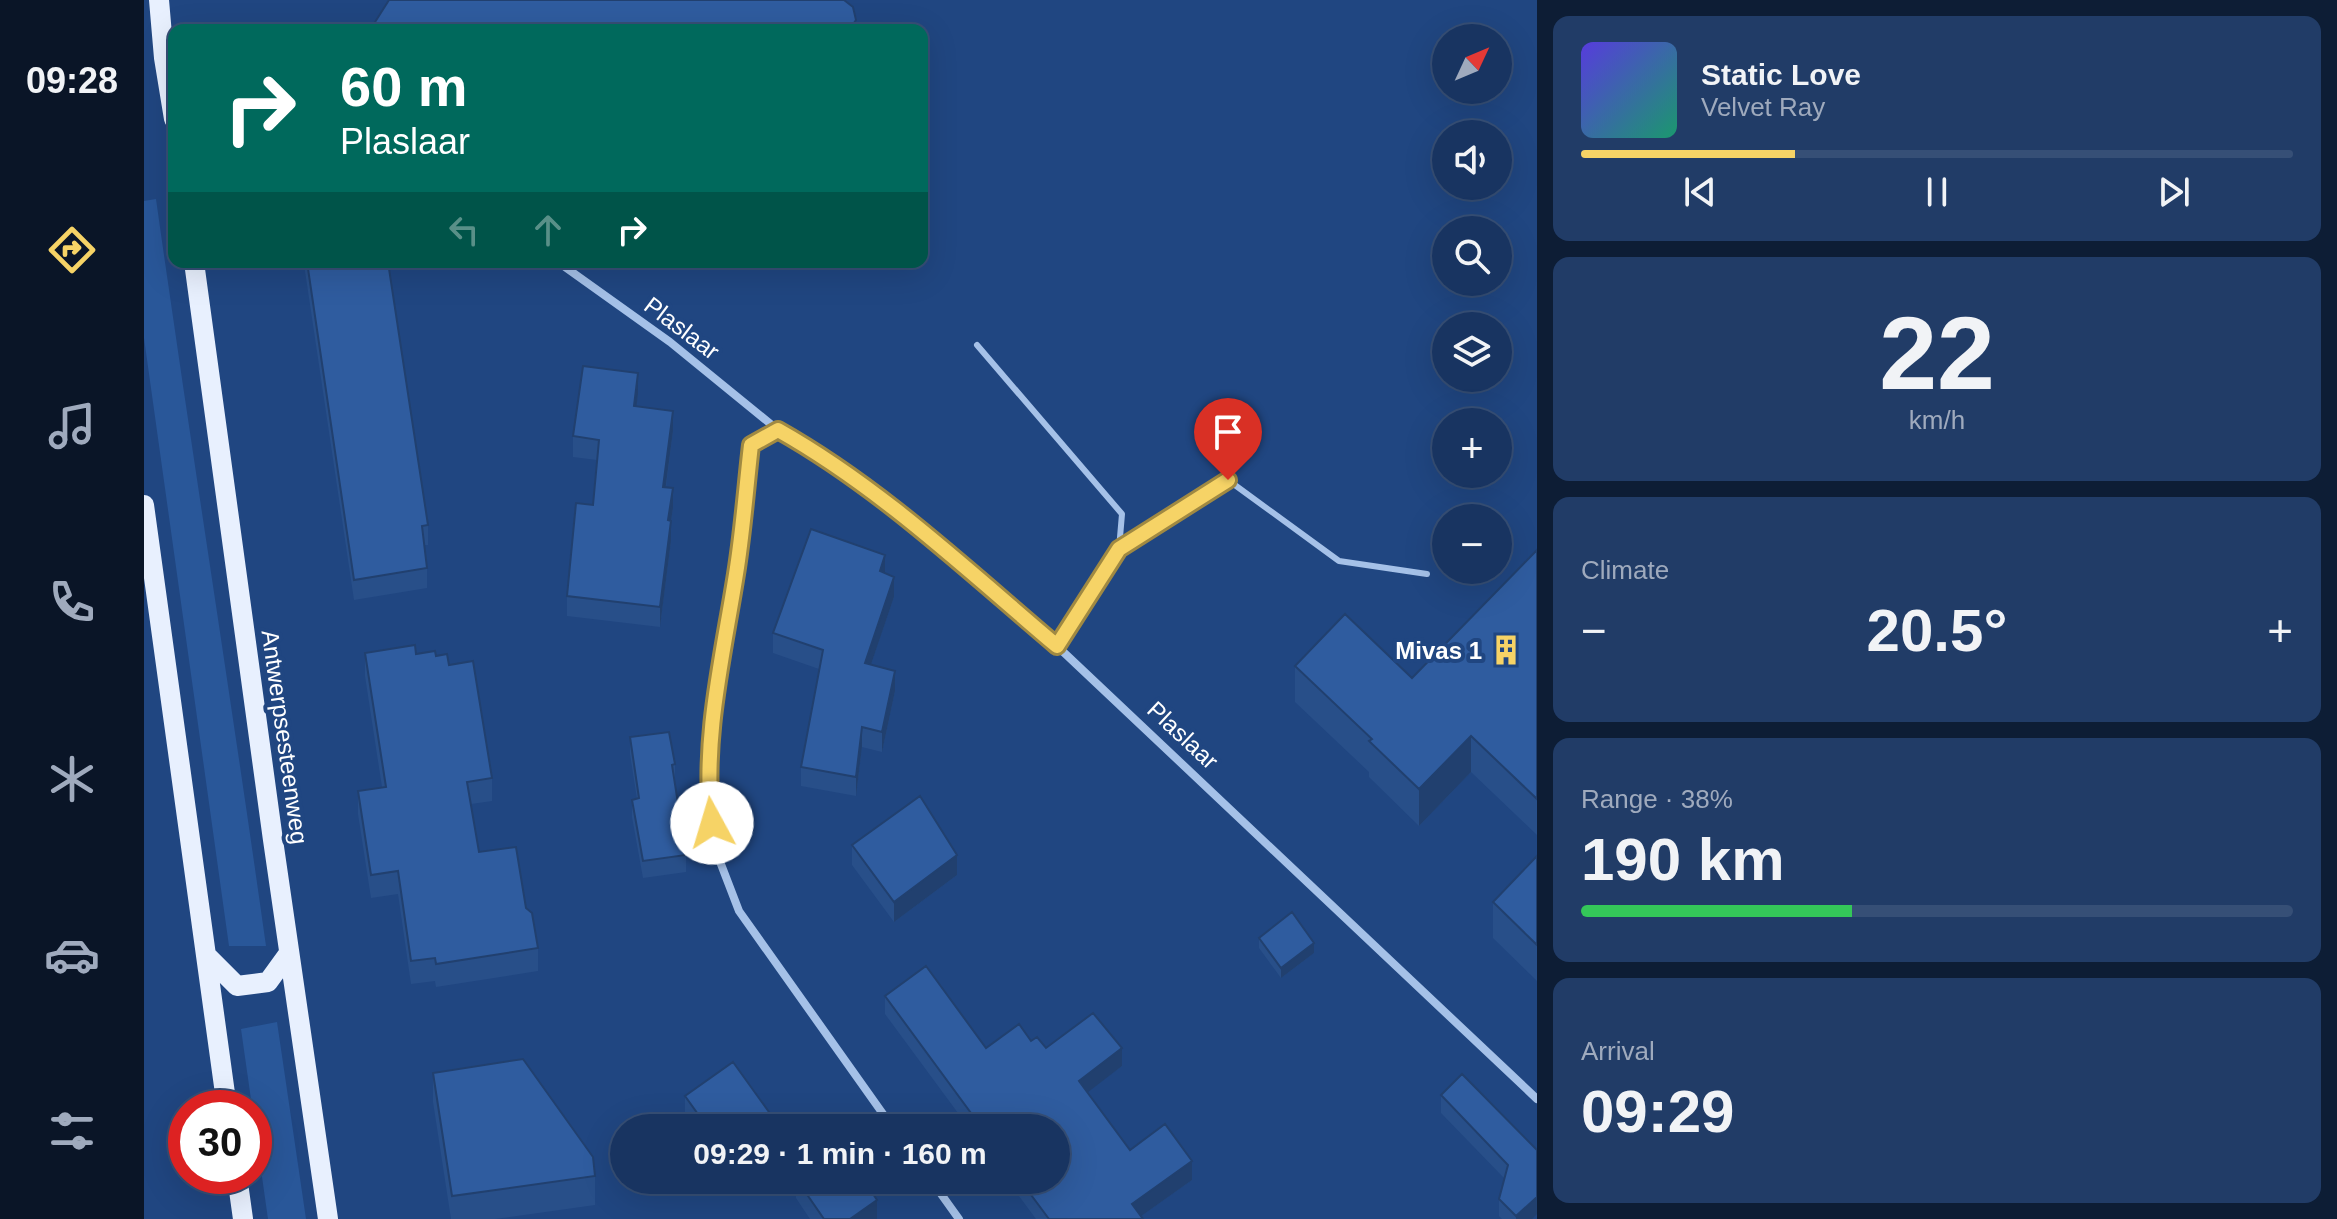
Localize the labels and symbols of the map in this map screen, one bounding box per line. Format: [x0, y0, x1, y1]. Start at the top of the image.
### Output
north arrow [1432, 24, 1512, 104]
street label: Plaslaar [639, 291, 725, 365]
pin [1194, 398, 1262, 480]
street label: Antwerpsesteenweg [257, 628, 313, 846]
building icon: Mivas 1 [1489, 633, 1523, 667]
place label: Mivas 1 [1395, 637, 1482, 664]
street label: Plaslaar [1142, 696, 1224, 774]
position arrow [670, 781, 754, 865]
speed limit sign: 30 [168, 1090, 272, 1194]

